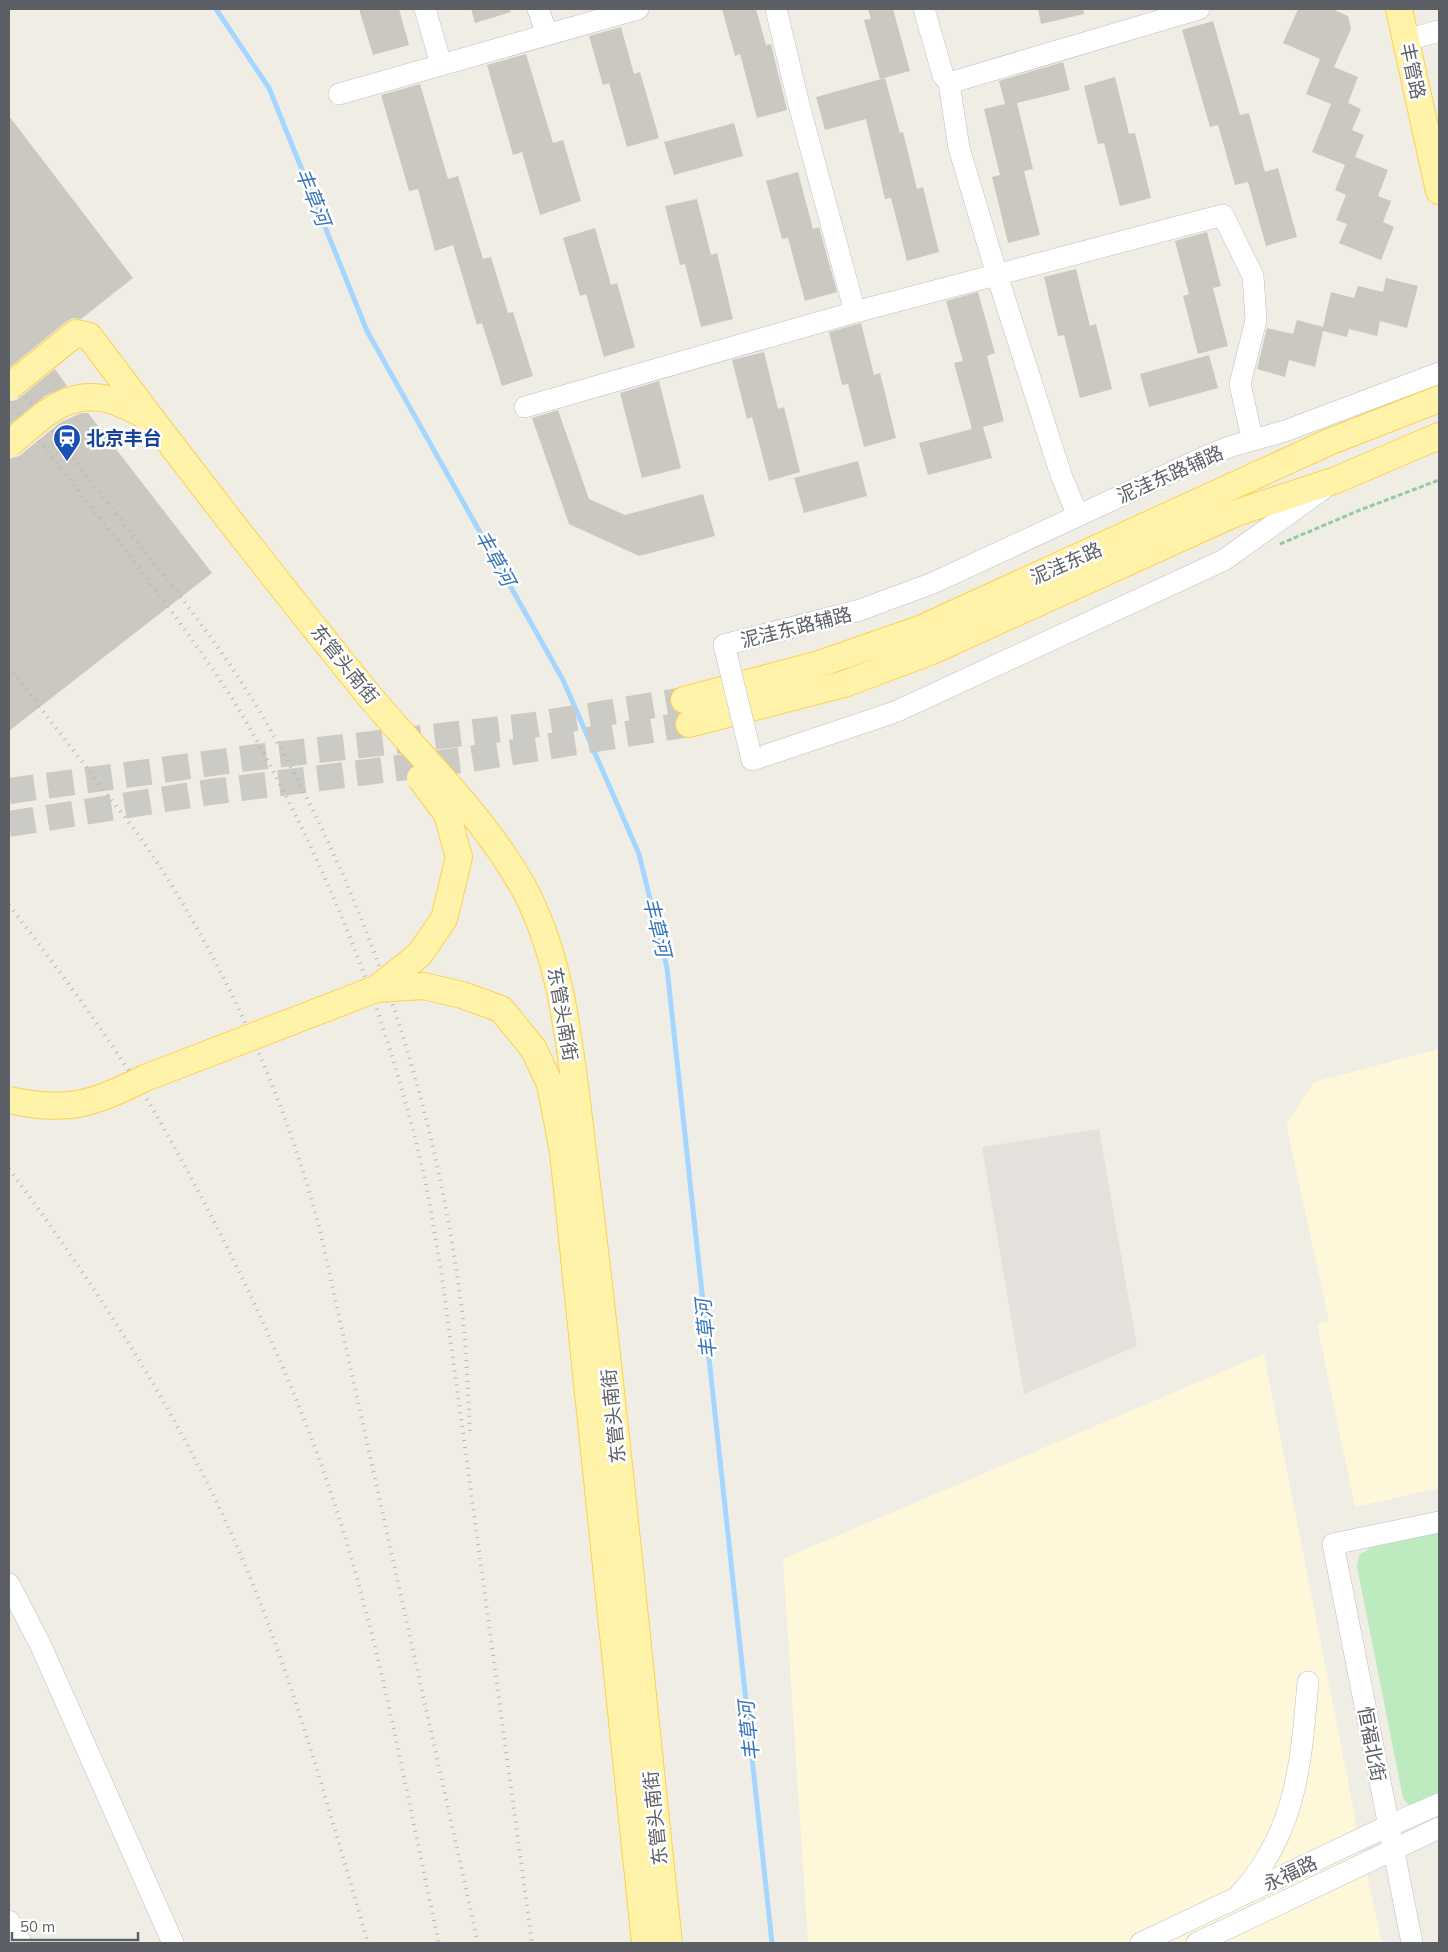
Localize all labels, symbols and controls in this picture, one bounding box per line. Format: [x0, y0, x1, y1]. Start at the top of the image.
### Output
street label: 丰管路 [1395, 41, 1431, 101]
water label: 丰草河 [291, 164, 338, 233]
station icon: 北京丰台 [52, 423, 82, 462]
place label: 北京丰台 [86, 426, 162, 450]
street label: 泥洼东路辅路 [1113, 440, 1227, 508]
water label: 丰草河 [470, 525, 523, 594]
street label: 泥洼东路 [1026, 537, 1106, 589]
street label: 泥洼东路辅路 [738, 602, 854, 652]
street label: 东管头南街 [306, 620, 384, 708]
water label: 丰草河 [638, 895, 678, 963]
street label: 东管头南街 [543, 965, 583, 1063]
water label: 丰草河 [690, 1294, 721, 1360]
street label: 东管头南街 [596, 1367, 630, 1465]
water label: 丰草河 [733, 1696, 764, 1762]
street label: 恒福北街 [1353, 1704, 1391, 1784]
street label: 东管头南街 [638, 1769, 672, 1867]
street label: 永福路 [1259, 1850, 1321, 1896]
scale bar [12, 1910, 139, 1942]
text: 50 m [20, 1917, 55, 1936]

